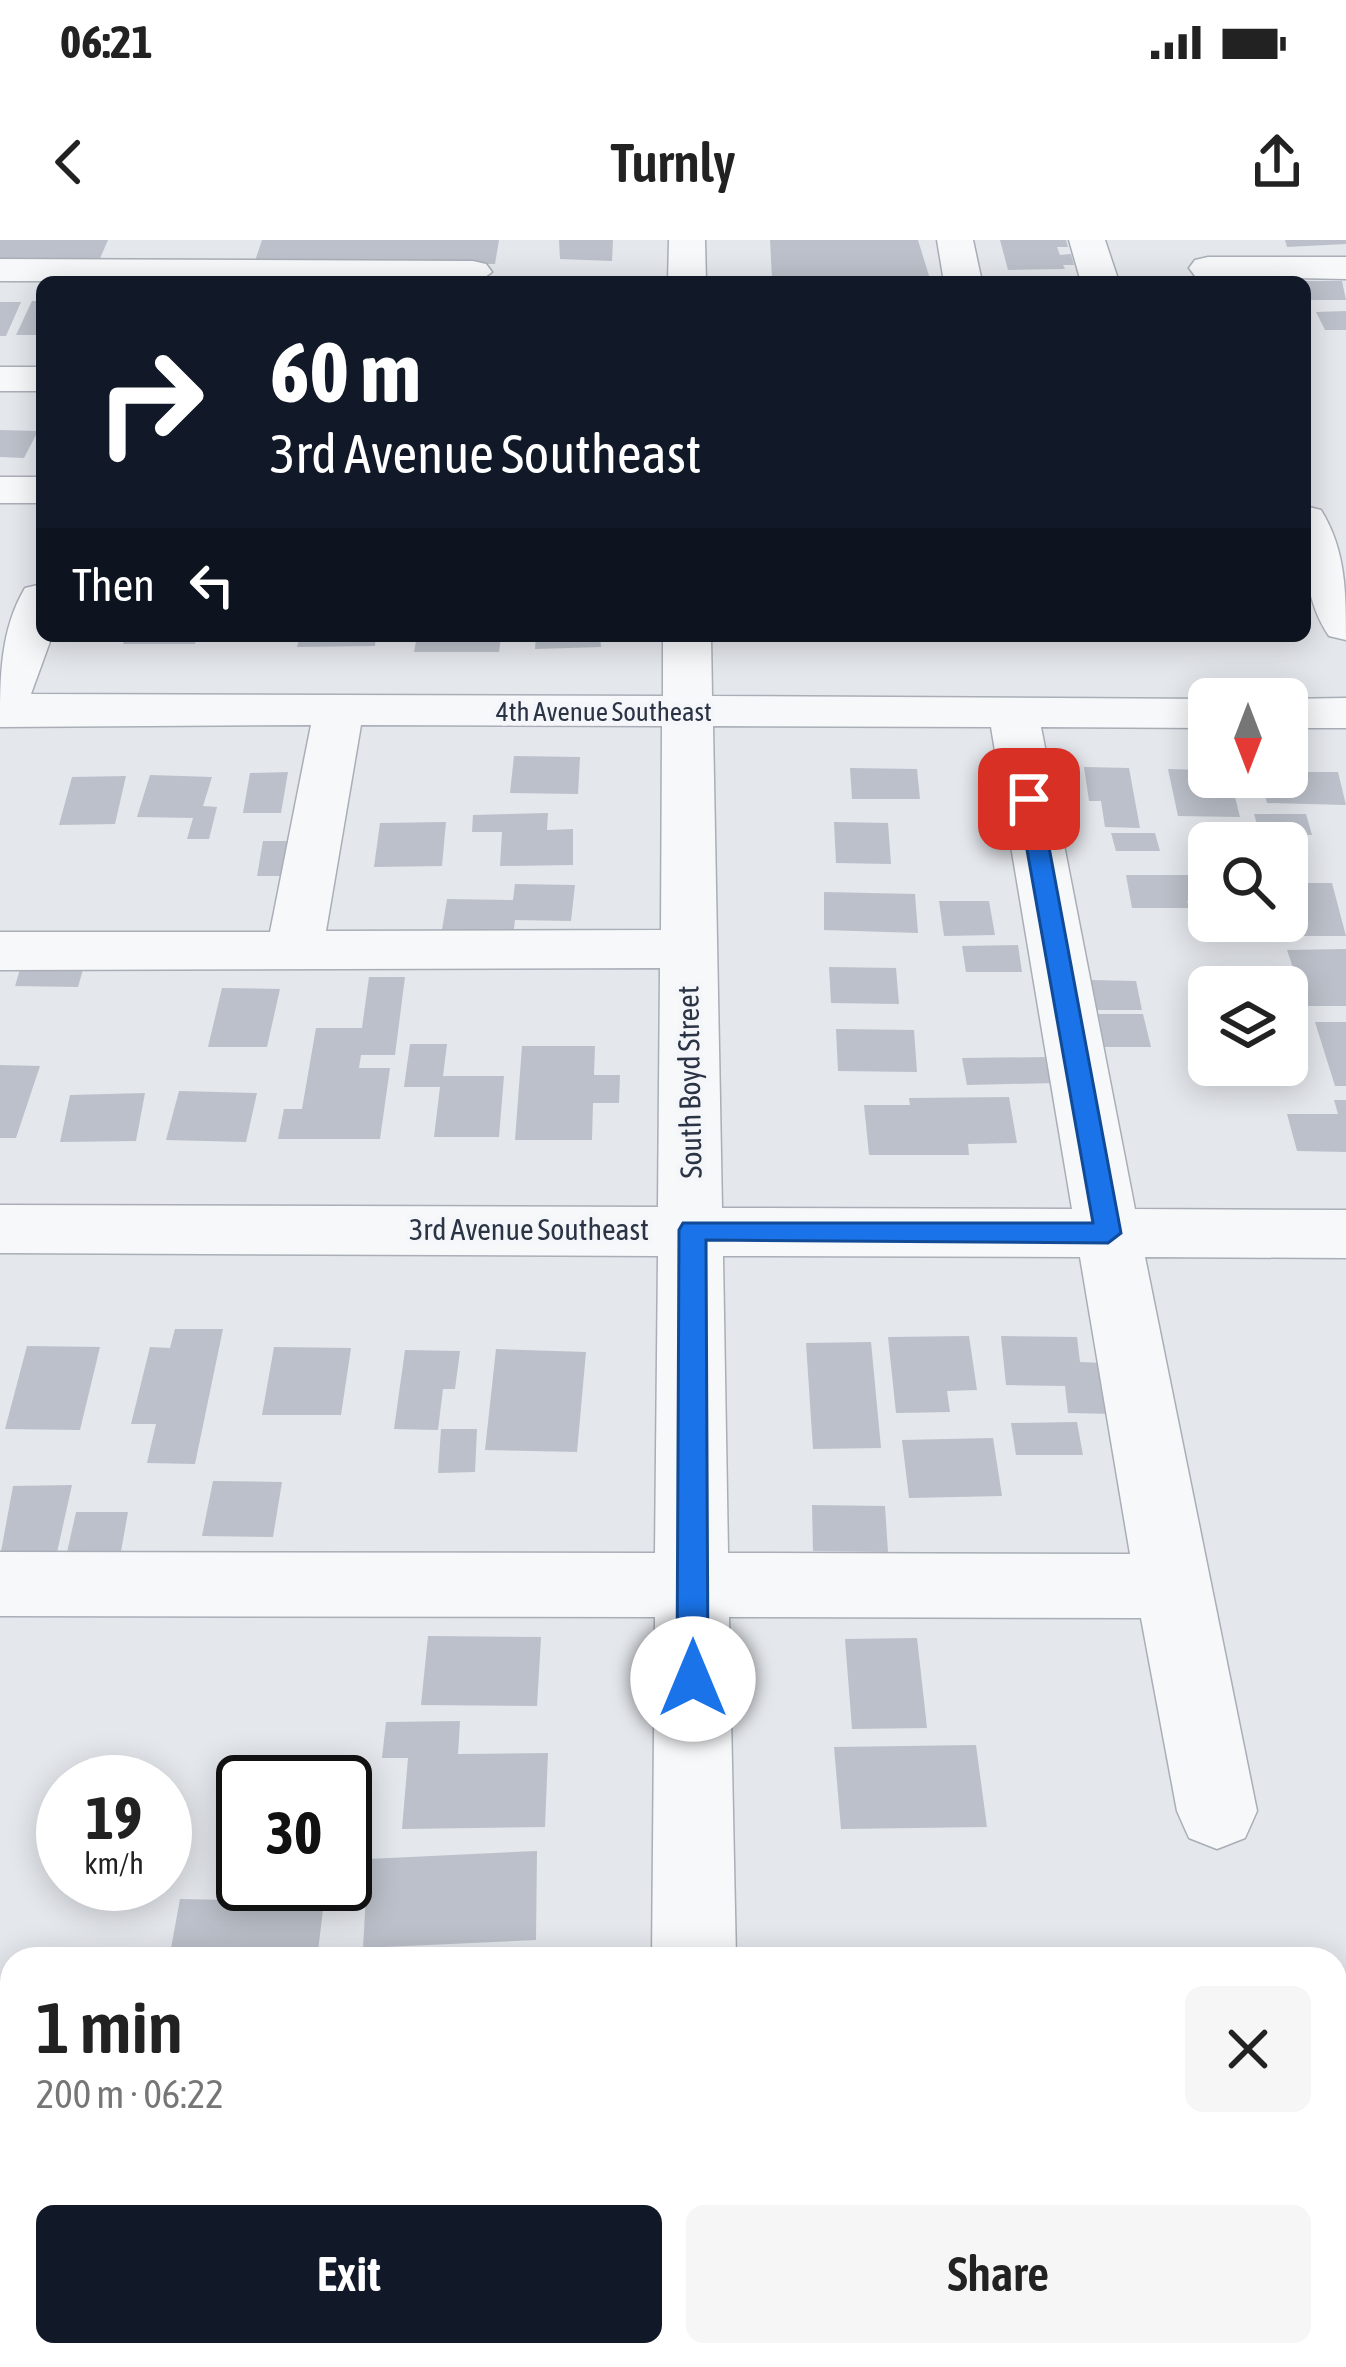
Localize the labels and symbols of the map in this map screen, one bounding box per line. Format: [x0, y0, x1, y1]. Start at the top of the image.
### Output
north arrow [1188, 678, 1308, 798]
street label: 4th Avenue Southeast [496, 696, 712, 727]
pin [978, 748, 1080, 850]
street label: South Boyd Street [670, 985, 708, 1179]
street label: 3rd Avenue Southeast [409, 1212, 649, 1246]
position arrow [630, 1616, 756, 1742]
speed limit sign: 30 [216, 1755, 372, 1911]

